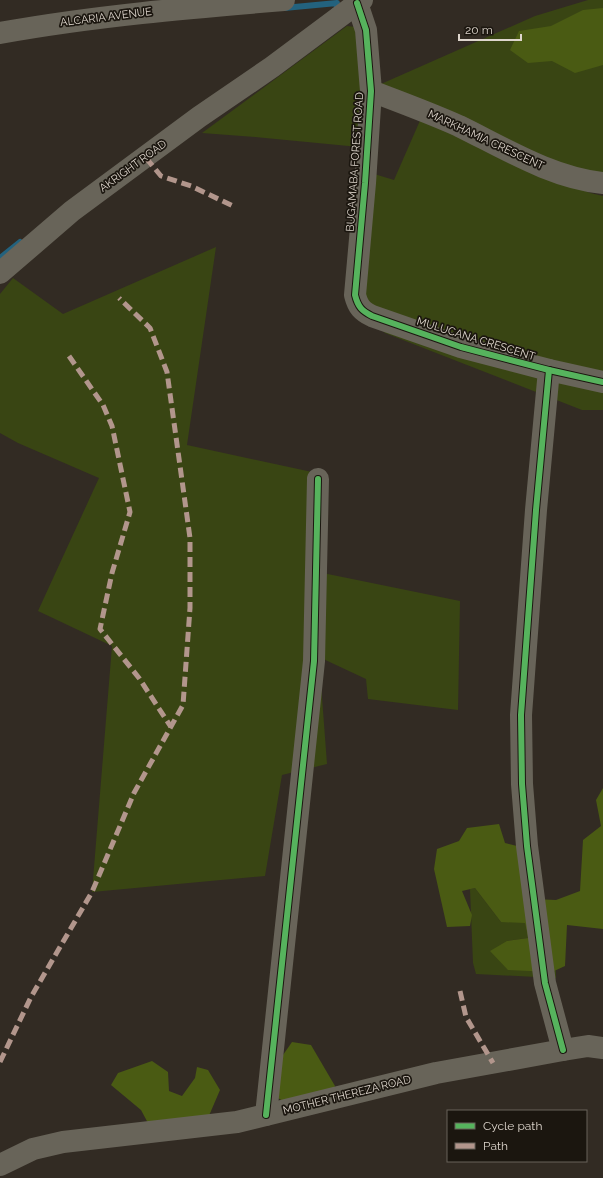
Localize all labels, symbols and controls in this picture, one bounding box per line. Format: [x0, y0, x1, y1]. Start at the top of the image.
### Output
street label: ALCARIA AVENUE [59, 5, 153, 29]
scale bar [459, 16, 521, 42]
text: 20 m [465, 23, 493, 37]
street label: BUGAMABA FOREST ROAD [344, 92, 366, 232]
street label: MARKHAMIA CRESCENT [426, 107, 546, 173]
street label: AKRIGHT ROAD [97, 137, 169, 195]
street label: MULUCANA CRESCENT [415, 315, 537, 363]
street label: MOTHER THEREZA ROAD [282, 1073, 413, 1117]
legend [447, 1110, 587, 1162]
text: Cycle path [483, 1119, 542, 1133]
text: Path [483, 1139, 508, 1153]

